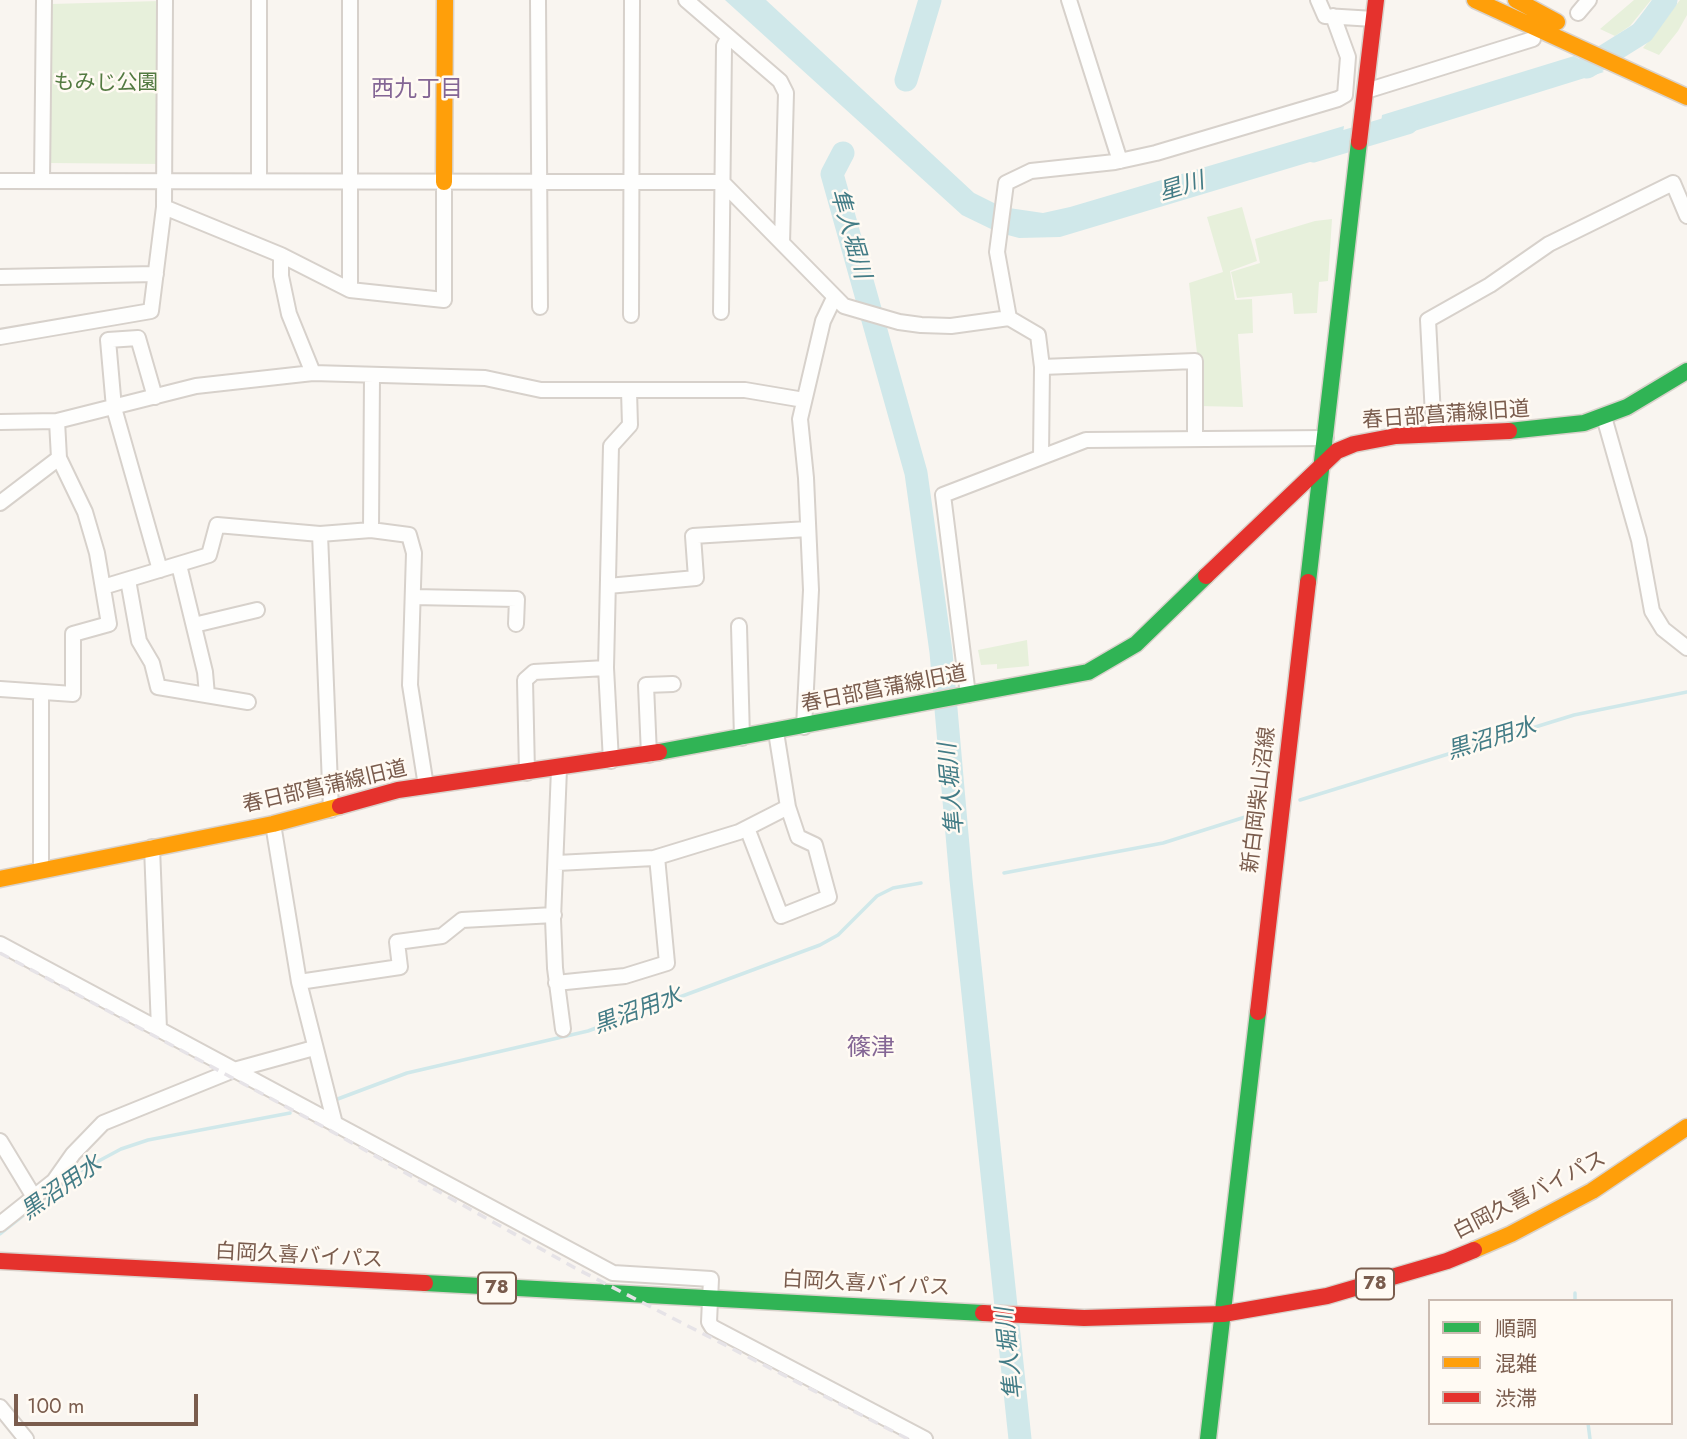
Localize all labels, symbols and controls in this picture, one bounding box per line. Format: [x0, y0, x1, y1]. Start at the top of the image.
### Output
park label: もみじ公園 [54, 71, 158, 97]
district label: 西九丁目 [371, 76, 463, 104]
water label: 星川 [1156, 168, 1208, 208]
water label: 隼人堀川 [823, 186, 875, 282]
street label: 春日部菖蒲線旧道 [1361, 398, 1531, 434]
street label: 春日部菖蒲線旧道 [799, 662, 969, 718]
water label: 黒沼用水 [1444, 713, 1540, 767]
street label: 新白岡柴山沼線 [1239, 726, 1281, 874]
water label: 隼人堀川 [935, 742, 971, 836]
street label: 春日部菖蒲線旧道 [240, 757, 410, 819]
water label: 黒沼用水 [590, 983, 686, 1041]
district label: 篠津 [847, 1035, 895, 1063]
street label: 白岡久喜バイパス [1449, 1147, 1611, 1245]
water label: 黒沼用水 [16, 1151, 108, 1227]
street label: 白岡久喜バイパス [214, 1240, 384, 1274]
street label: 白岡久喜バイパス [781, 1268, 951, 1302]
road number: 78 [1356, 1268, 1394, 1300]
road number: 78 [478, 1272, 516, 1304]
legend [1428, 1299, 1673, 1425]
water label: 隼人堀川 [992, 1306, 1030, 1400]
text: 順調 [1495, 1314, 1537, 1344]
text: 混雑 [1495, 1349, 1537, 1379]
scale bar [18, 1380, 201, 1424]
text: 渋滞 [1495, 1384, 1537, 1414]
text: 100 m [27, 1391, 84, 1421]

